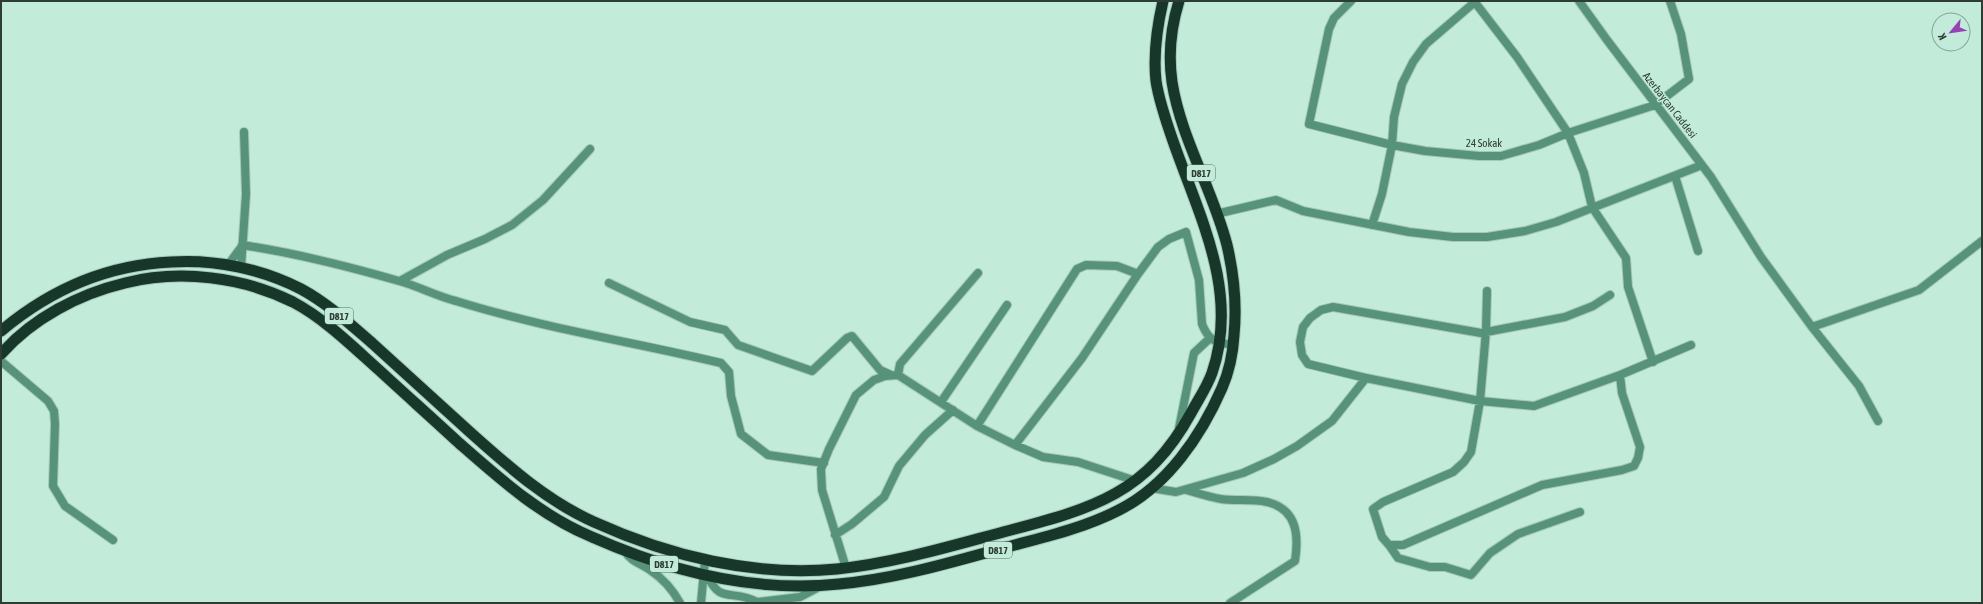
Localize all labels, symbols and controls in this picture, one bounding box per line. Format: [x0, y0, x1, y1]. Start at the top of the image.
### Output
north arrow [1931, 12, 1971, 52]
text: K [1935, 31, 1949, 42]
street label: Azerbaycan Caddesi [1641, 70, 1699, 140]
street label: 24 Sokak [1466, 137, 1502, 149]
road number: D817 [1187, 165, 1215, 181]
road number: D817 [325, 308, 353, 324]
road number: D817 [984, 542, 1012, 558]
road number: D817 [650, 556, 678, 572]

